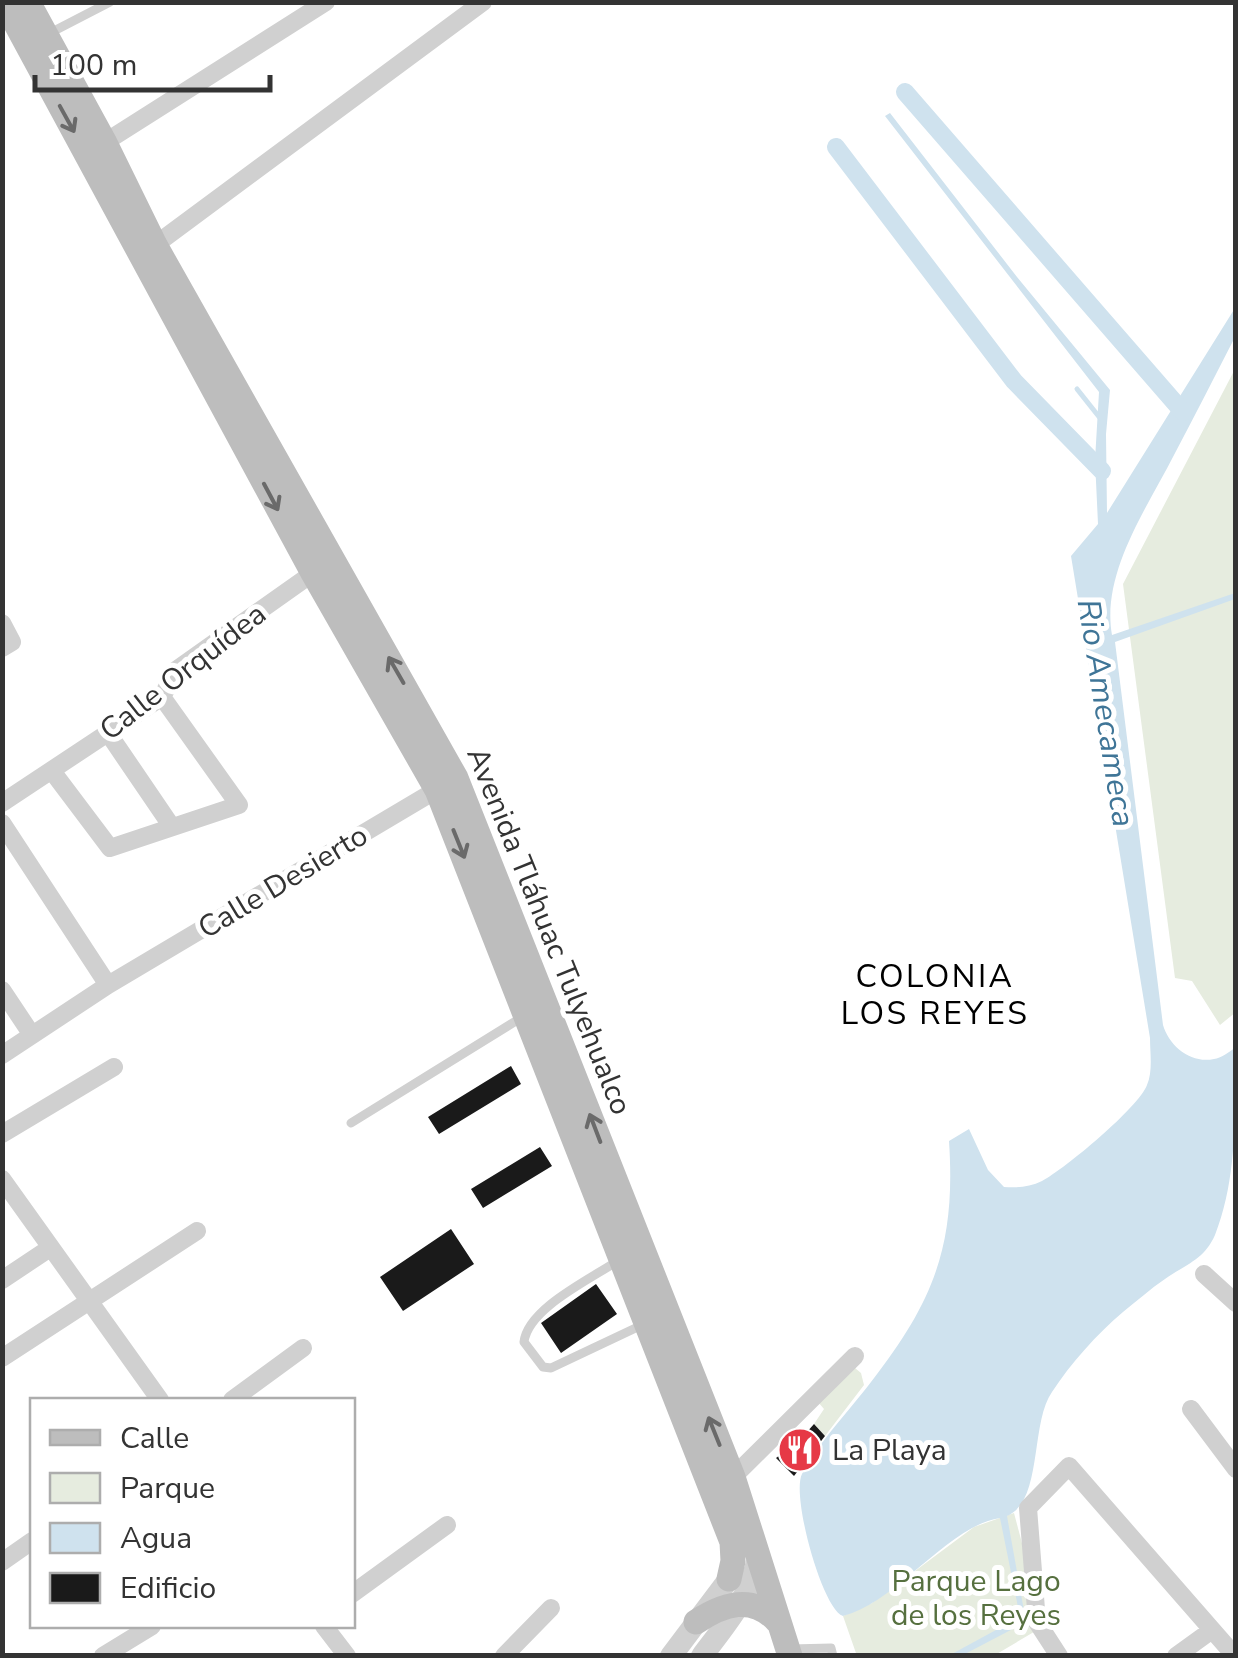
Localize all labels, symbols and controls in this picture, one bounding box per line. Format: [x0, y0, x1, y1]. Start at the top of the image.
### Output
scale bar [35, 30, 270, 92]
text: 100 m [50, 45, 137, 86]
one-way arrow [57, 104, 77, 133]
one-way arrow [262, 482, 282, 512]
street label: Calle Orquídea [91, 594, 275, 750]
water label: Rio Amecameca [1067, 596, 1145, 830]
one-way arrow [386, 656, 406, 685]
street label: Avenida Tláhuac Tulyehualco [456, 741, 642, 1121]
street label: Calle Desierto [191, 815, 375, 949]
one-way arrow [451, 828, 469, 859]
district label: COLONIA LOS REYES [841, 955, 1029, 1035]
one-way arrow [585, 1113, 603, 1144]
legend [30, 1398, 355, 1628]
one-way arrow [703, 1416, 721, 1446]
text: Calle [120, 1418, 189, 1459]
restaurant icon: La Playa [777, 1427, 823, 1473]
place label: La Playa [832, 1430, 947, 1471]
text: Parque [120, 1468, 215, 1509]
text: Agua [120, 1518, 192, 1559]
park label: Parque Lago de los Reyes [891, 1561, 1061, 1636]
text: Edificio [120, 1568, 216, 1609]

